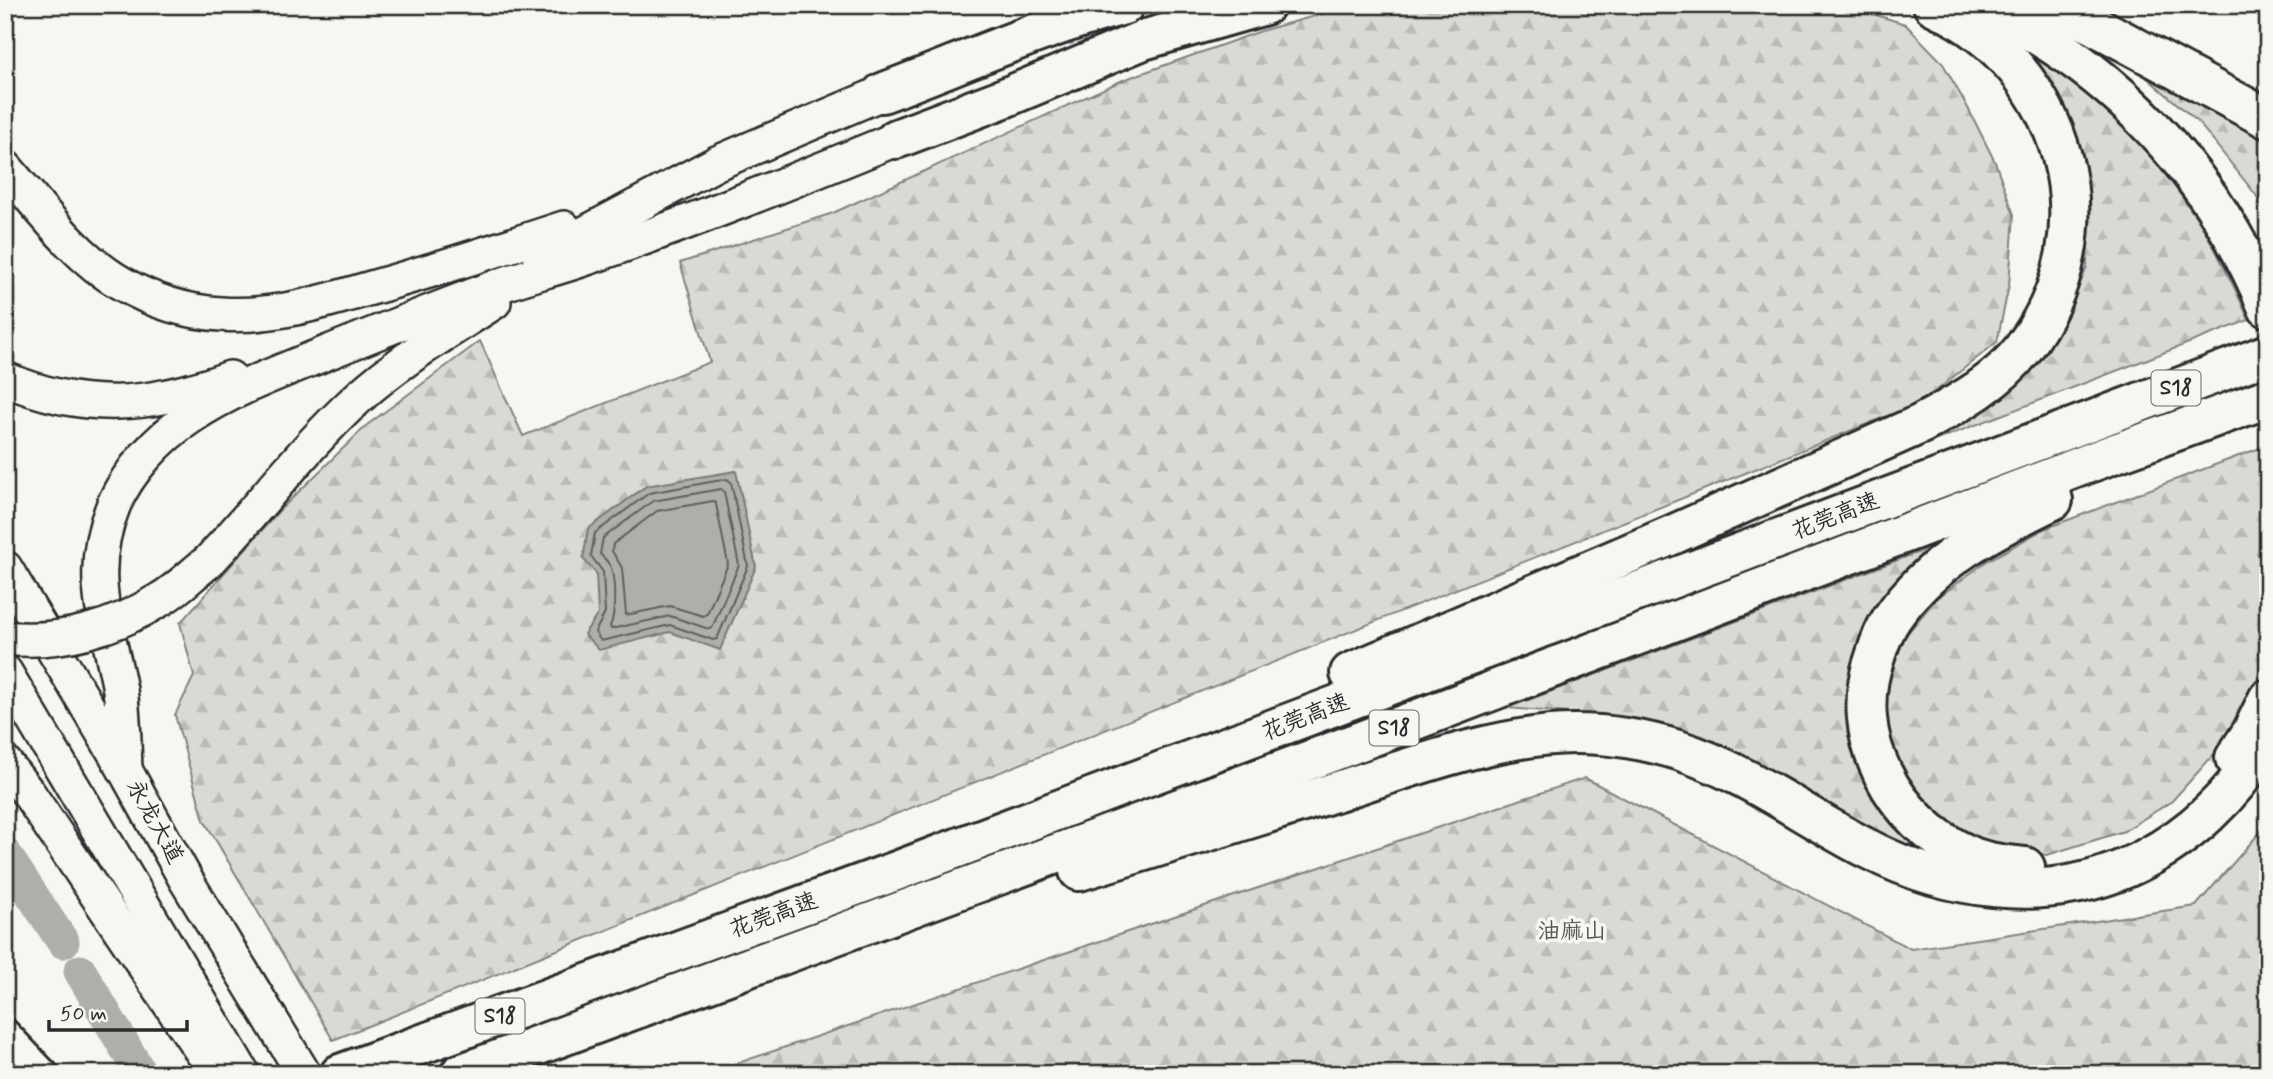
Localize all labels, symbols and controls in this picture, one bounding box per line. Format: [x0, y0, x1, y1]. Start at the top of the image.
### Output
road number: S18 [2152, 370, 2200, 406]
street label: 花莞高速 [1788, 487, 1884, 547]
street label: 花莞高速 [1258, 688, 1354, 748]
road number: S18 [1370, 710, 1418, 746]
street label: 永龙大道 [119, 774, 189, 870]
street label: 花莞高速 [726, 886, 822, 946]
park label: 油麻山 [1538, 917, 1607, 947]
scale bar [49, 988, 187, 1032]
road number: S18 [476, 998, 524, 1034]
text: 50 m [60, 1000, 107, 1028]

